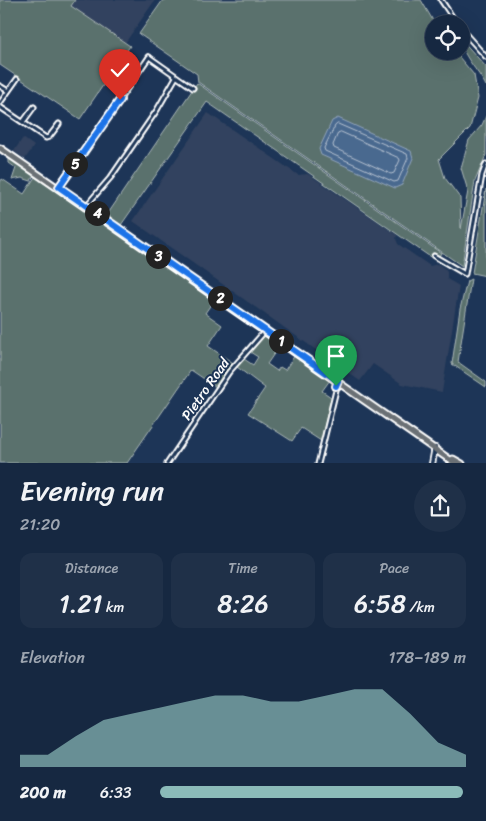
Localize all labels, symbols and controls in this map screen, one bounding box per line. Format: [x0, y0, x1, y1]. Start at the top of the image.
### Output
map controls [425, 15, 470, 60]
button: locate [425, 15, 470, 60]
pin [99, 49, 141, 100]
icon: check [106, 56, 134, 84]
pin: 5 [62, 152, 88, 176]
text: 5 [71, 152, 80, 177]
pin: 4 [84, 200, 110, 226]
text: 4 [93, 201, 102, 226]
pin: 3 [146, 244, 170, 268]
text: 3 [155, 244, 162, 269]
pin: 2 [208, 286, 232, 310]
text: 2 [216, 286, 225, 311]
pin: 1 [268, 328, 294, 354]
text: 1 [278, 329, 285, 354]
pin [315, 335, 357, 386]
icon: arrive [322, 342, 350, 370]
street label: Pietro Road [175, 351, 237, 426]
text: Evening run [20, 466, 164, 515]
button: share [414, 480, 466, 532]
text: 21:20 [20, 510, 60, 539]
text: Distance [65, 556, 118, 581]
text: Time [228, 556, 258, 581]
text: Pace [379, 556, 409, 581]
text: 1.21 [59, 581, 102, 626]
text: 8:26 [217, 581, 269, 626]
text: 6:58 [354, 581, 406, 626]
text: km [102, 595, 124, 620]
text: /km [406, 595, 435, 620]
text: Elevation [20, 643, 85, 672]
text: 178–189 m [388, 643, 466, 672]
text: 200 m [20, 778, 66, 807]
text: 6:33 [100, 778, 132, 807]

